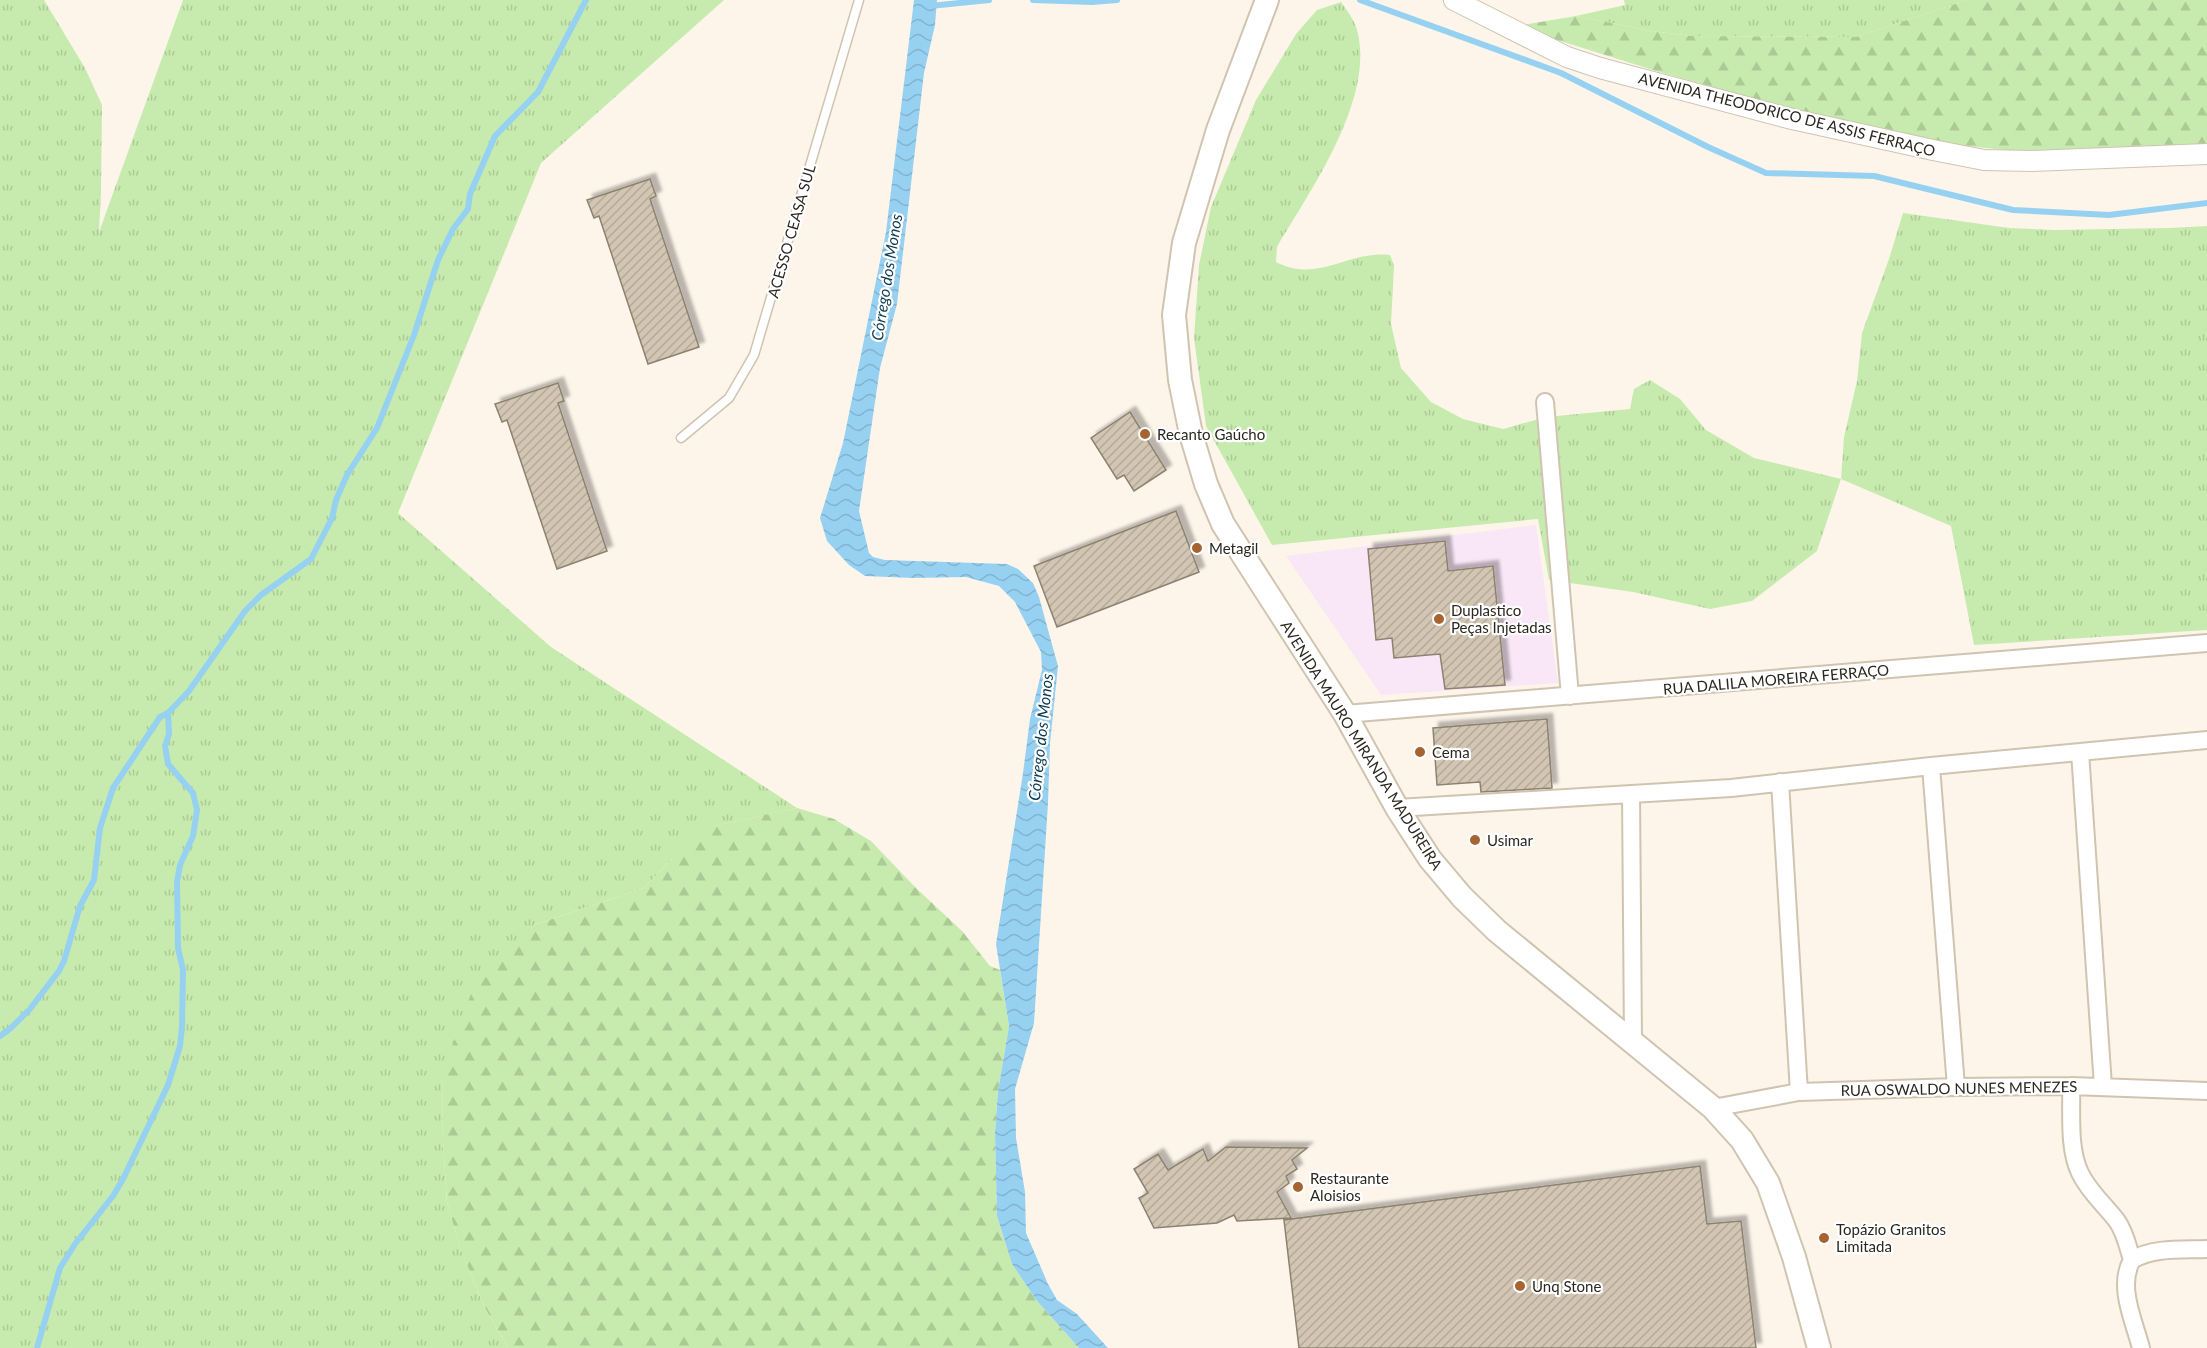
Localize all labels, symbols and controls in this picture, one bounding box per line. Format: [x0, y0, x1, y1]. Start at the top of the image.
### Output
street label: AVENIDA THEODORICO DE ASSIS FERRAÇO [1637, 68, 1937, 160]
street label: ACESSO CEASA SUL [763, 162, 819, 300]
water label: Córrego dos Monos [867, 212, 905, 342]
place label: Recanto Gaúcho [1157, 425, 1265, 443]
marker: Recanto Gaúcho [1138, 427, 1152, 441]
place label: Metagil [1209, 539, 1258, 557]
marker: Metagil [1190, 541, 1204, 555]
place label: Duplastico Peças Injetadas [1451, 601, 1552, 636]
marker: Duplastico Peças Injetadas [1432, 612, 1446, 626]
street label: AVENIDA MAURO MIRANDA MADUREIRA [1277, 617, 1447, 874]
street label: RUA DALILA MOREIRA FERRAÇO [1662, 660, 1890, 698]
water label: Córrego dos Monos [1024, 672, 1056, 802]
place label: Cema [1432, 743, 1470, 761]
marker: Cema [1413, 745, 1427, 759]
place label: Usimar [1487, 831, 1534, 849]
marker: Usimar [1468, 833, 1482, 847]
street label: RUA OSWALDO NUNES MENEZES [1840, 1077, 2078, 1099]
place label: Restaurante Aloisios [1310, 1169, 1389, 1204]
marker: Restaurante Aloisios [1291, 1180, 1305, 1194]
place label: Topázio Granitos Limitada [1836, 1220, 1946, 1255]
marker: Topázio Granitos Limitada [1817, 1231, 1831, 1245]
place label: Unq Stone [1532, 1277, 1601, 1295]
marker: Unq Stone [1513, 1279, 1527, 1293]

